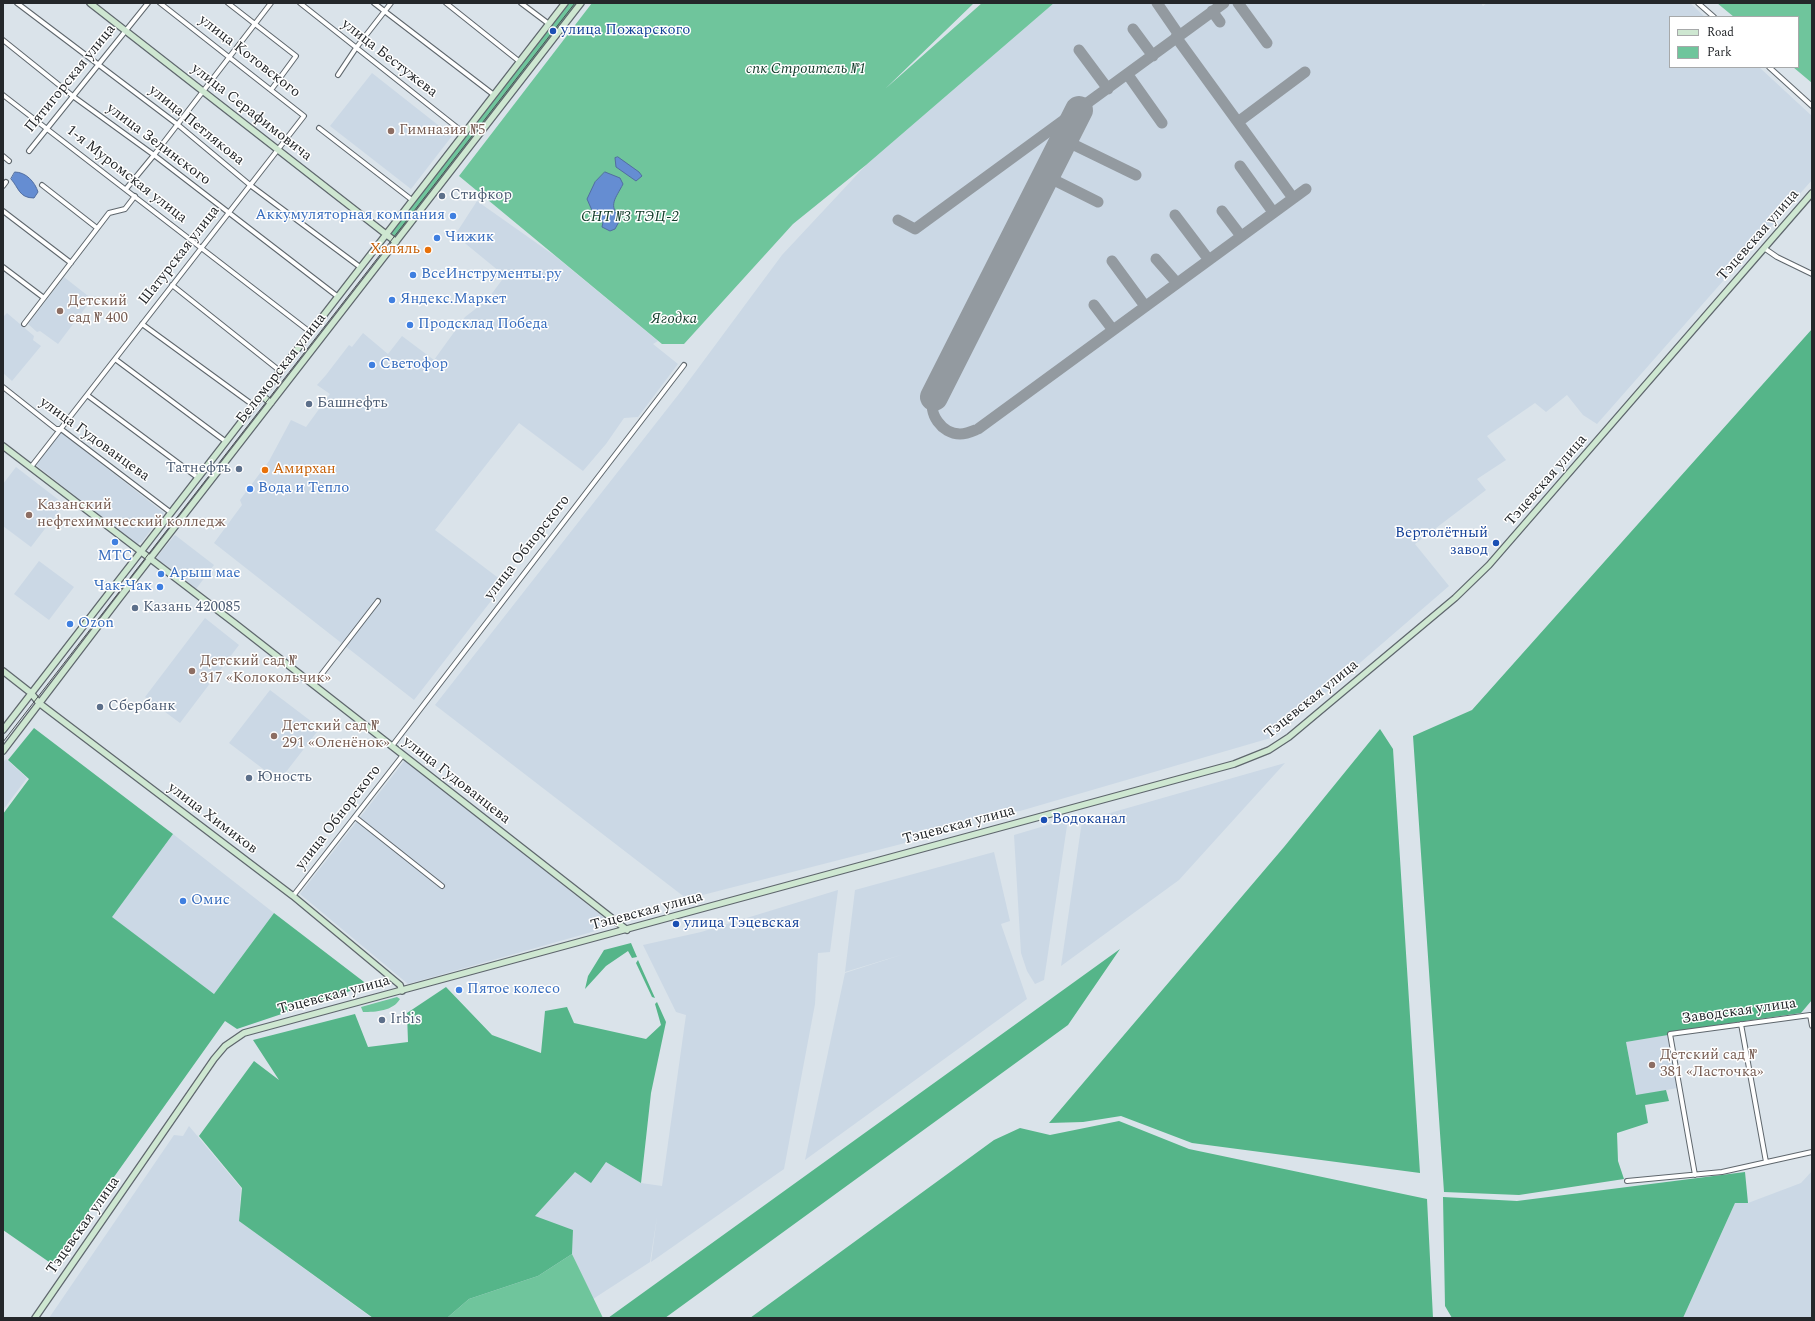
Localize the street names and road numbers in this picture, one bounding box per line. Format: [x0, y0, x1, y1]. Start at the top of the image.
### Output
street label: улица Котовского [195, 12, 303, 102]
street label: улица Бестужева [337, 16, 441, 102]
street label: Пятигорская улица [22, 21, 120, 137]
street label: улица Серафимовича [187, 60, 315, 166]
street label: улица Петлякова [144, 82, 248, 170]
street label: улица Зелинского [102, 100, 214, 190]
street label: 1-я Муромская улица [62, 122, 190, 228]
street label: Тэцевская улица [1714, 187, 1804, 285]
street label: Шатурская улица [136, 203, 224, 309]
street label: Беломорская улица [233, 310, 331, 428]
street label: улица Гудованцева [35, 394, 153, 486]
street label: Тэцевская улица [1502, 432, 1592, 530]
street label: улица Обнорского [481, 492, 575, 604]
street label: Тэцевская улица [1261, 657, 1363, 743]
street label: улица Гудованцева [399, 733, 513, 829]
street label: улица Обнорского [292, 762, 386, 874]
street label: улица Химиков [164, 779, 260, 859]
street label: Тэцевская улица [901, 802, 1017, 850]
street label: Тэцевская улица [589, 888, 705, 936]
street label: Тэцевская улица [276, 972, 392, 1020]
street label: Заводская улица [1681, 995, 1797, 1029]
street label: Тэцевская улица [43, 1174, 125, 1278]

